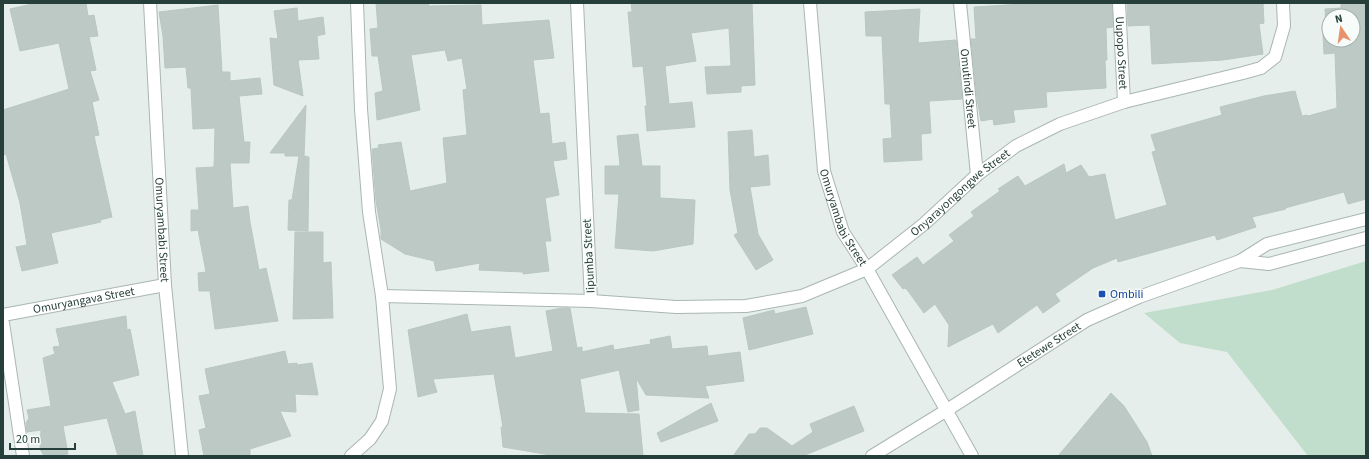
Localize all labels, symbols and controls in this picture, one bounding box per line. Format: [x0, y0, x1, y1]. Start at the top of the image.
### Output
north arrow [1321, 8, 1361, 48]
text: N [1334, 11, 1344, 27]
street label: Uupopo Street [1111, 16, 1132, 90]
street label: Omutindi Street [956, 48, 981, 129]
street label: Onyarayongongwe Street [907, 145, 1013, 240]
street label: Omuryambabi Street [815, 167, 871, 269]
street label: Omuryambabi Street [151, 177, 173, 283]
street label: Iipumba Street [579, 218, 599, 294]
street label: Omuryangava Street [32, 282, 136, 318]
place label: Ombili [1110, 286, 1144, 303]
marker: Ombili [1097, 289, 1107, 299]
street label: Etetewe Street [1014, 318, 1084, 371]
scale bar [10, 425, 75, 451]
text: 20 m [16, 431, 40, 448]

